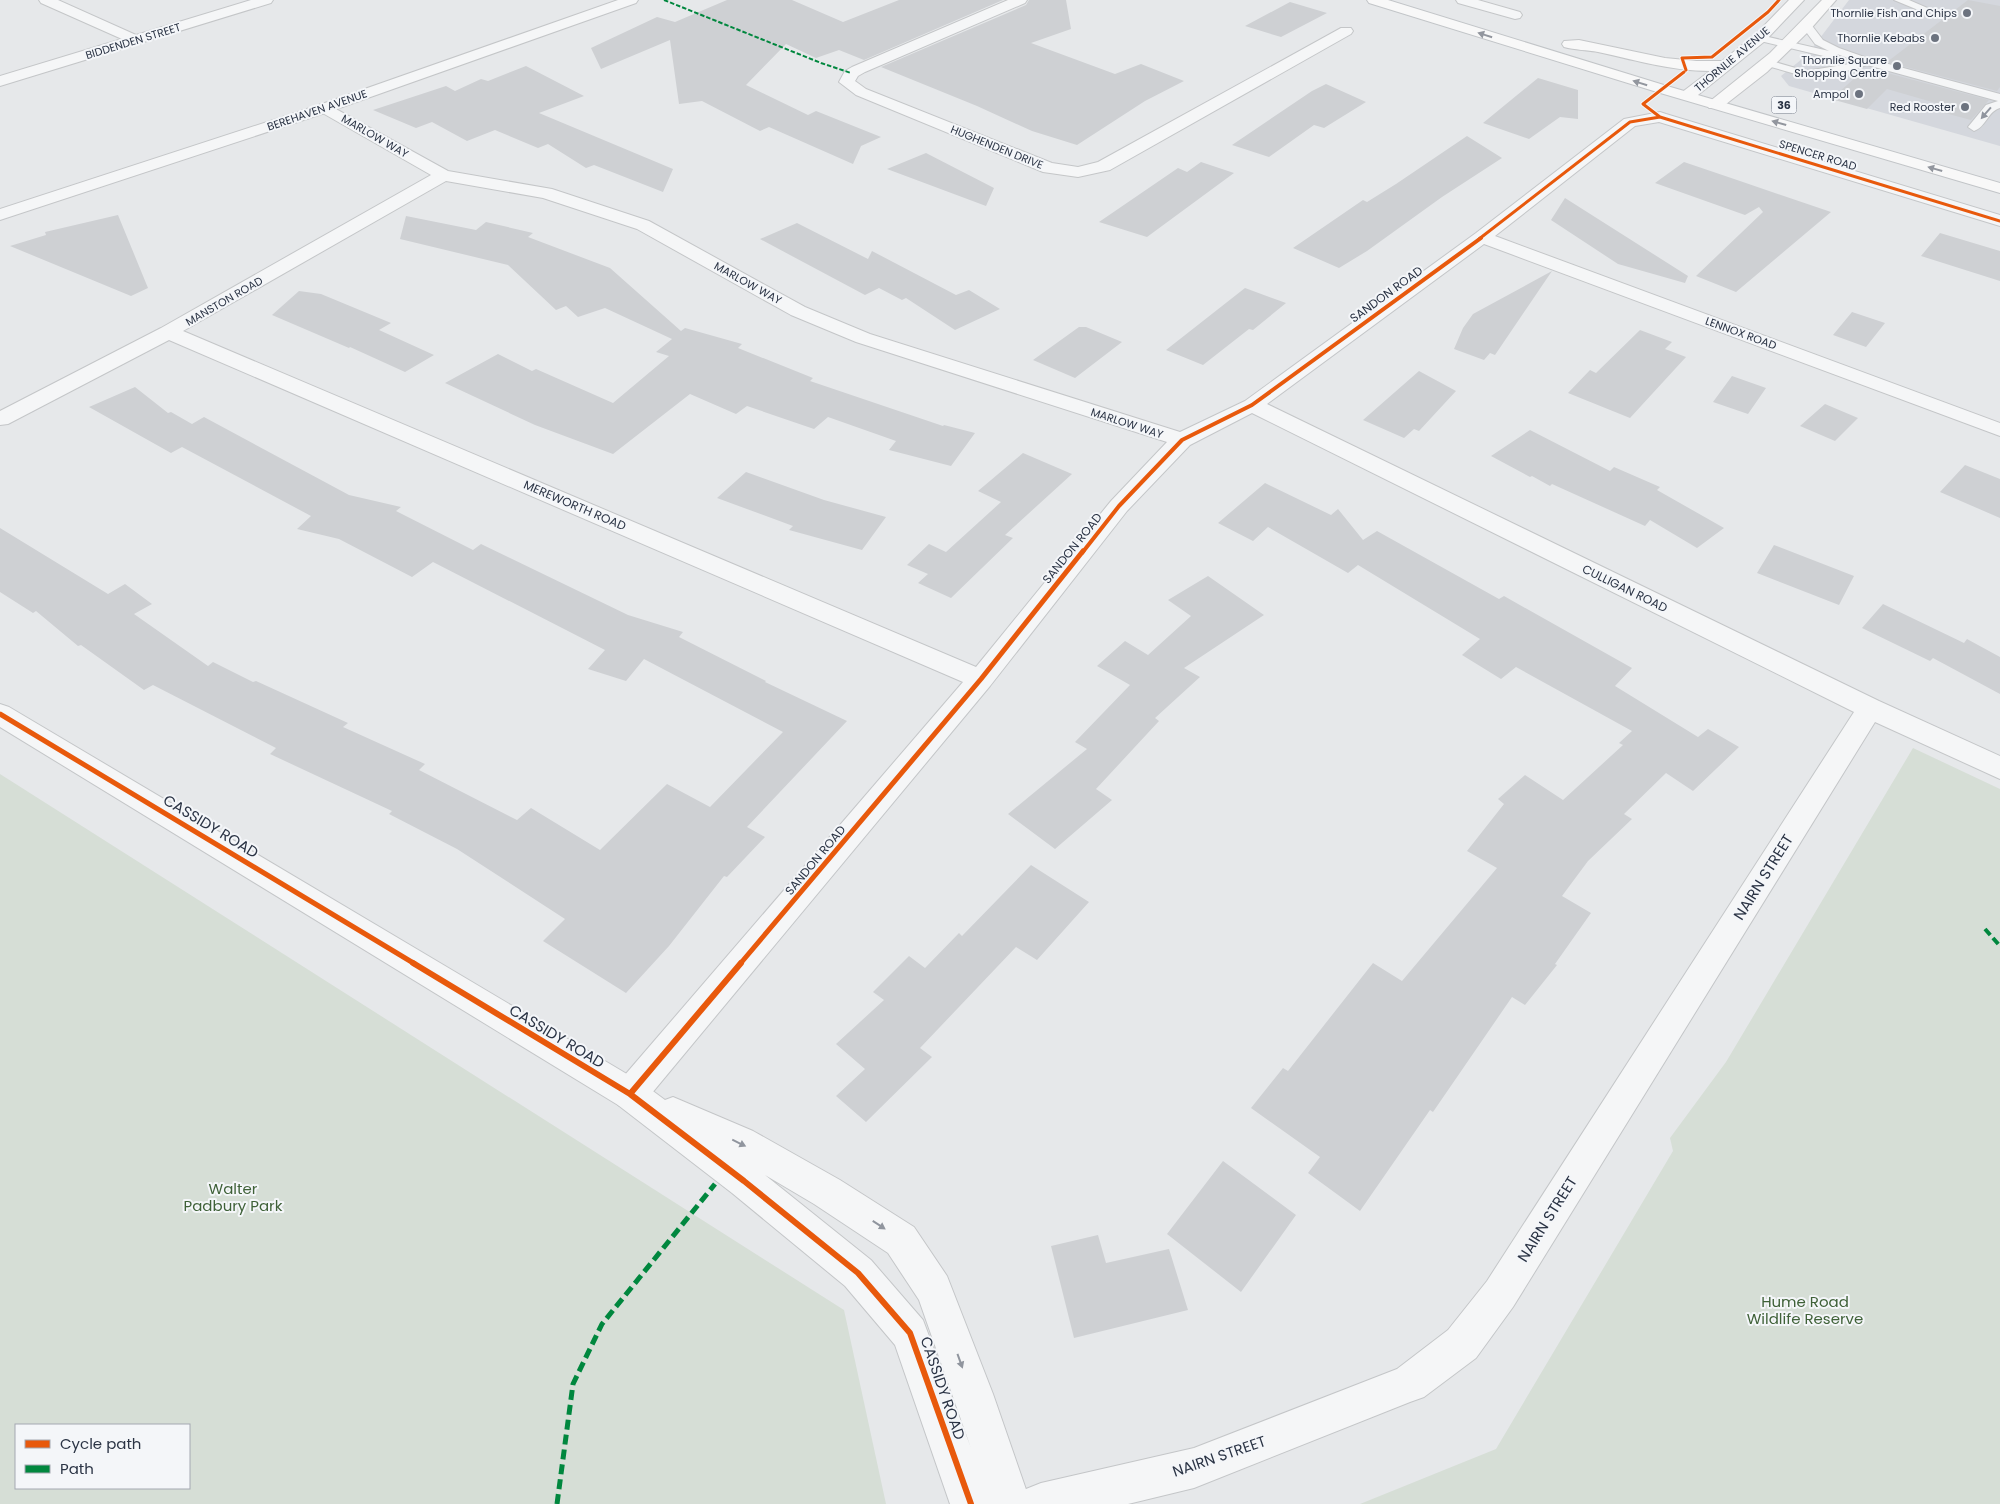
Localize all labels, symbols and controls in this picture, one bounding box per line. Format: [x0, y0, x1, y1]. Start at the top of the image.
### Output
place label: Thornlie Fish and Chips [1830, 5, 1957, 21]
marker: Thornlie Fish and Chips [1961, 7, 1973, 19]
street label: BIDDENDEN STREET [83, 19, 183, 63]
street label: THORNLIE AVENUE [1691, 23, 1773, 95]
place label: Thornlie Kebabs [1837, 30, 1925, 46]
one-way arrow [1477, 31, 1492, 38]
marker: Thornlie Kebabs [1929, 32, 1941, 44]
place label: Thornlie Square Shopping Centre [1794, 52, 1887, 81]
marker: Thornlie Square Shopping Centre [1891, 60, 1903, 72]
one-way arrow [1632, 78, 1647, 86]
street label: BEREHAVEN AVENUE [265, 85, 369, 135]
place label: Ampol [1813, 86, 1849, 102]
marker: Ampol [1853, 88, 1865, 100]
road number: 36 [1772, 96, 1796, 114]
place label: Red Rooster [1890, 99, 1955, 115]
marker: Red Rooster [1959, 101, 1971, 113]
one-way arrow [1980, 106, 1991, 119]
street label: MARLOW WAY [338, 110, 412, 162]
one-way arrow [1772, 119, 1787, 127]
street label: HUGHENDEN DRIVE [948, 121, 1046, 173]
street label: SPENCER ROAD [1777, 136, 1859, 174]
one-way arrow [1928, 165, 1943, 173]
street label: MARLOW WAY [711, 258, 785, 309]
street label: SANDON ROAD [1346, 262, 1426, 326]
street label: MANSTON ROAD [182, 272, 266, 330]
street label: LENNOX ROAD [1703, 313, 1779, 353]
street label: MARLOW WAY [1089, 404, 1166, 442]
street label: MEREWORTH ROAD [521, 476, 629, 534]
street label: SANDON ROAD [1038, 509, 1106, 587]
street label: CULLIGAN ROAD [1579, 560, 1671, 616]
street label: CASSIDY ROAD [159, 789, 263, 863]
street label: SANDON ROAD [781, 821, 849, 899]
street label: NAIRN STREET [1728, 830, 1798, 924]
street label: CASSIDY ROAD [505, 999, 609, 1073]
one-way arrow [732, 1139, 746, 1147]
street label: NAIRN STREET [1512, 1172, 1582, 1266]
park label: Walter Padbury Park [184, 1178, 283, 1216]
one-way arrow [872, 1220, 885, 1230]
park label: Hume Road Wildlife Reserve [1747, 1291, 1863, 1329]
street label: CASSIDY ROAD [915, 1334, 971, 1442]
one-way arrow [956, 1354, 964, 1369]
legend [15, 1424, 190, 1489]
street label: NAIRN STREET [1169, 1430, 1269, 1482]
text: Cycle path [60, 1433, 141, 1454]
text: Path [60, 1458, 94, 1479]

